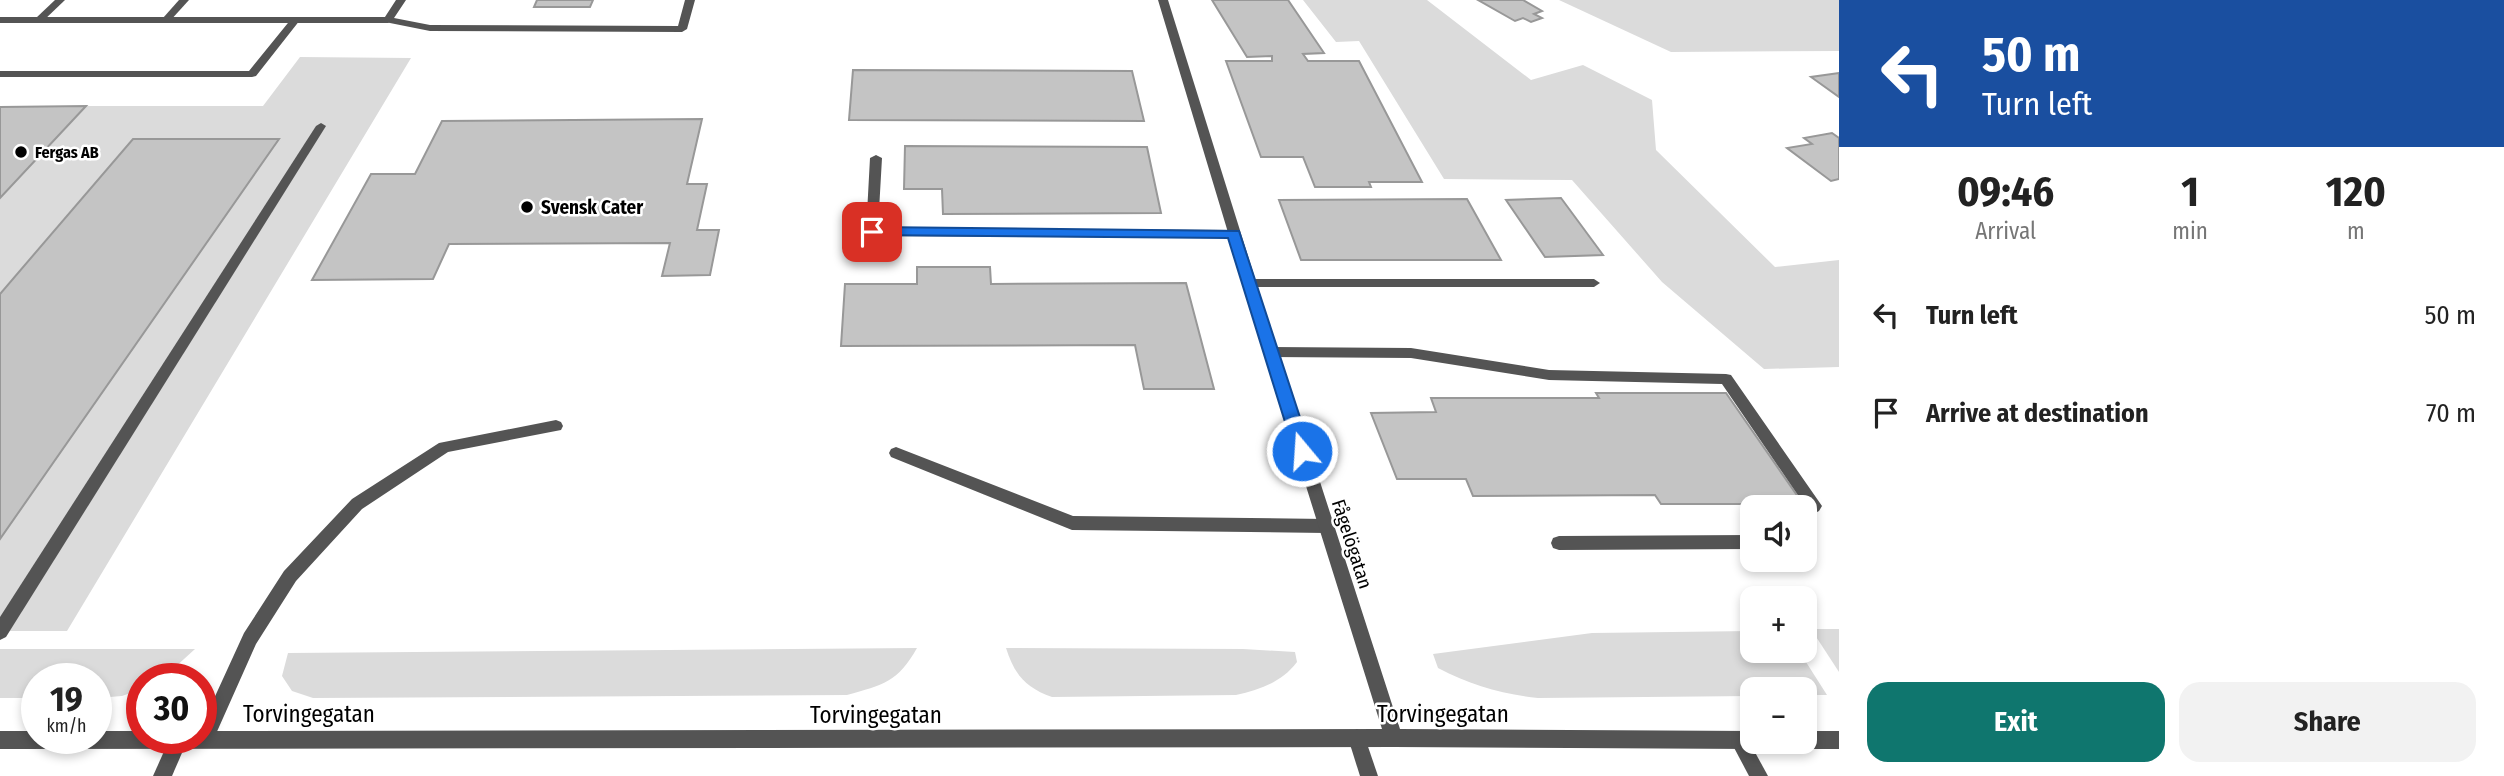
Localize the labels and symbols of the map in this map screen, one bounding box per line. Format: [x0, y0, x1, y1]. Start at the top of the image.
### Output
place label: Fergas AB [35, 143, 99, 162]
marker: Fergas AB [13, 144, 29, 160]
place label: Svensk Cater [541, 196, 644, 219]
marker: Svensk Cater [519, 199, 535, 215]
pin [842, 202, 902, 262]
position arrow [1265, 414, 1339, 488]
street label: Fågelögatan [1327, 496, 1377, 592]
speed limit sign: 30 [126, 663, 217, 754]
street label: Torvingegatan [243, 700, 375, 728]
street label: Torvingegatan [1377, 700, 1509, 728]
street label: Torvingegatan [810, 701, 942, 729]

